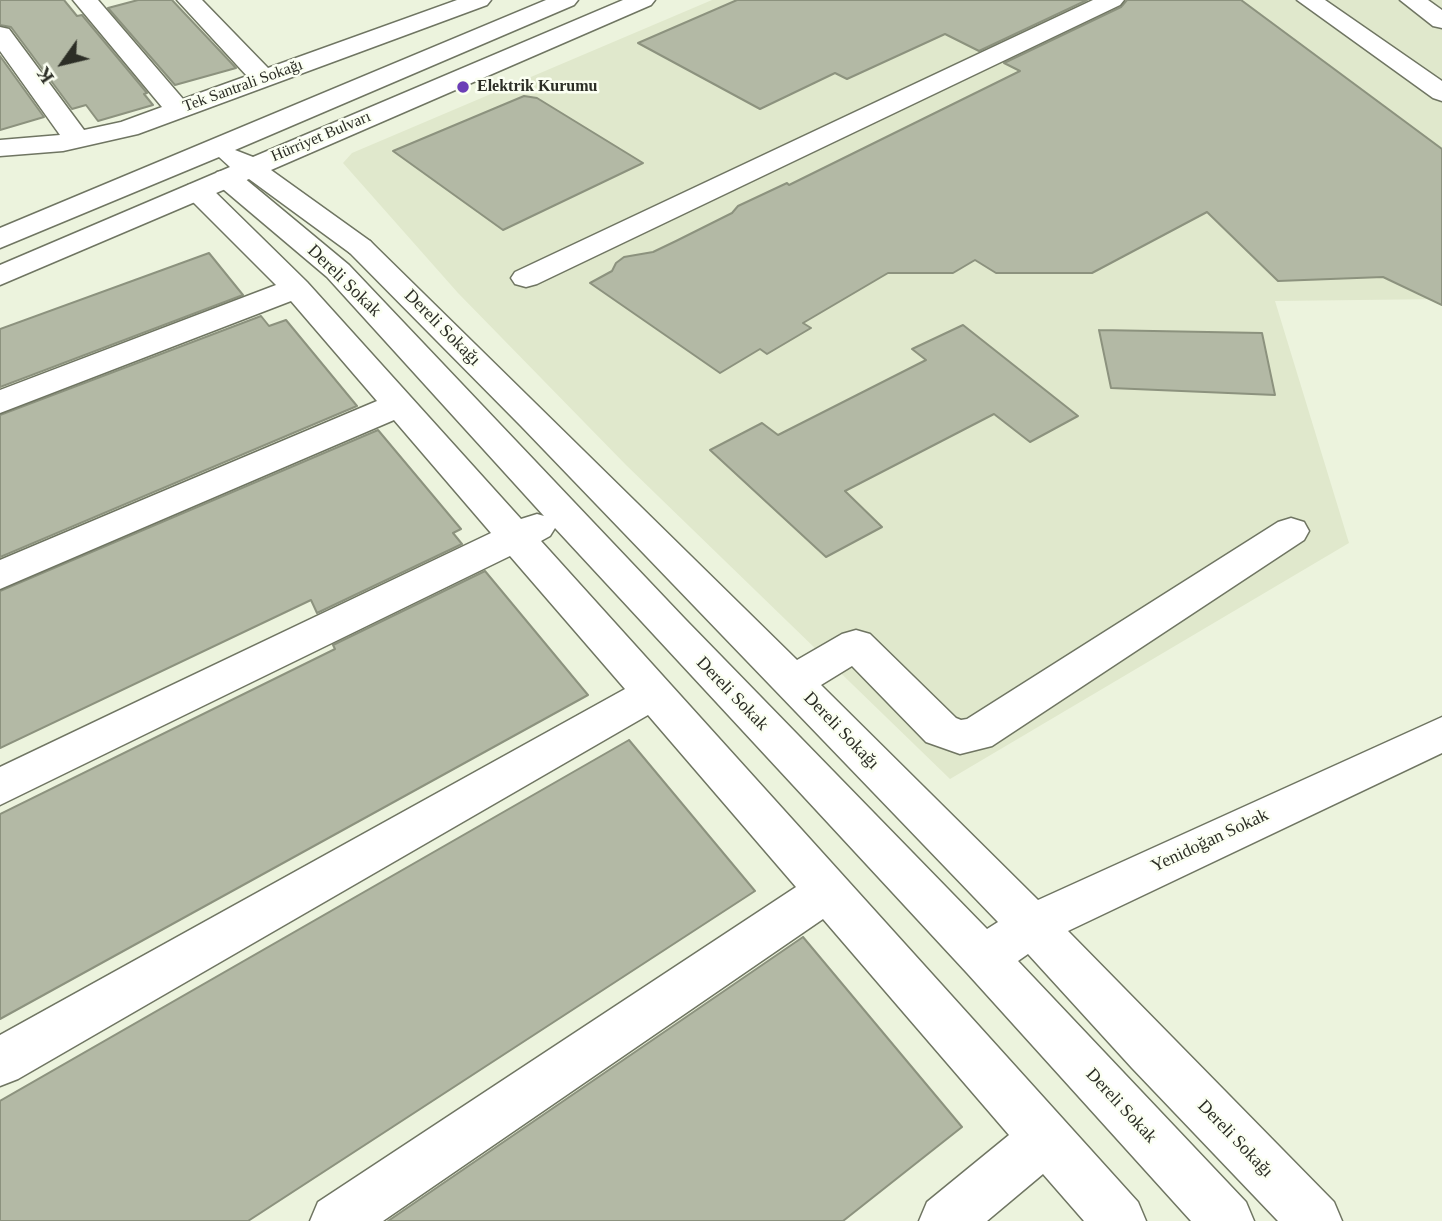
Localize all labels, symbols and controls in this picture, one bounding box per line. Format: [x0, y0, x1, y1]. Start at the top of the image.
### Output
north arrow [28, 28, 98, 98]
street label: Tek Santrali Sokağı [181, 55, 305, 117]
text: K [32, 63, 58, 87]
place label: Elektrik Kurumu [477, 77, 597, 97]
marker: Elektrik Kurumu [455, 79, 471, 95]
street label: Hürriyet Bulvarı [268, 107, 374, 167]
street label: Dereli Sokak [303, 240, 385, 322]
street label: Dereli Sokağı [399, 285, 485, 371]
street label: Dereli Sokak [691, 653, 773, 735]
street label: Dereli Sokağı [799, 688, 883, 774]
street label: Yenidoğan Sokak [1148, 804, 1272, 878]
street label: Dereli Sokak [1081, 1064, 1161, 1148]
street label: Dereli Sokağı [1193, 1096, 1277, 1182]

